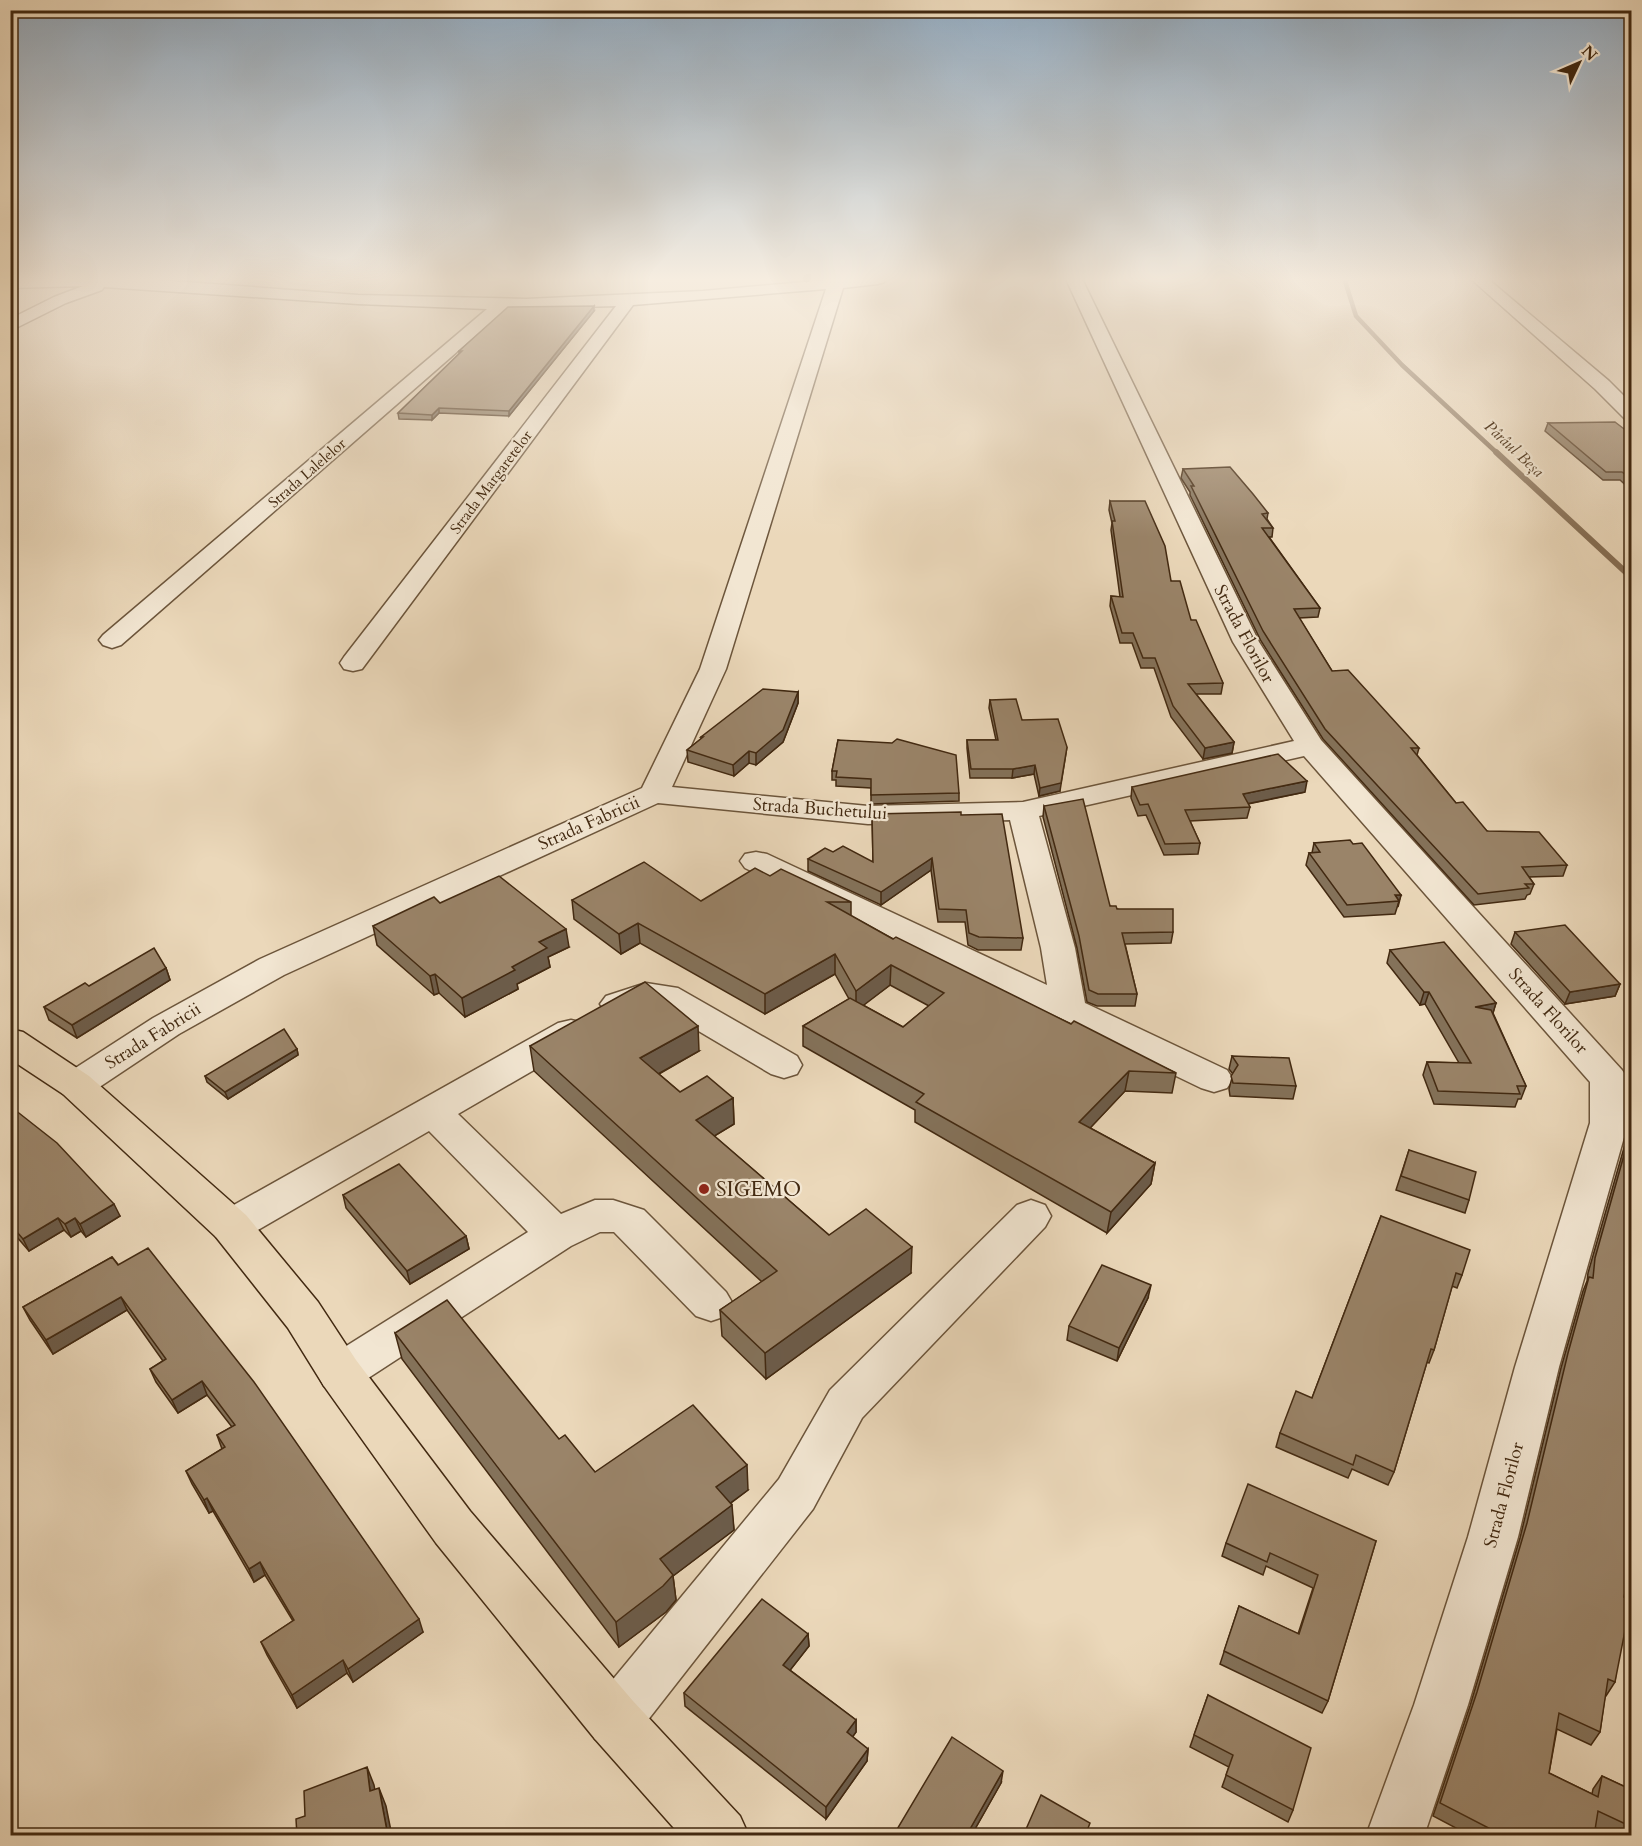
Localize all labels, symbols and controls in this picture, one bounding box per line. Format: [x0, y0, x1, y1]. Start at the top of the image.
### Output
north arrow [1549, 33, 1609, 93]
text: N [1576, 41, 1602, 66]
water label: Pârâul Beșa [1479, 416, 1549, 482]
street label: Strada Margaretelor [445, 426, 537, 538]
street label: Strada Lalelelor [264, 433, 351, 512]
street label: Strada Florilor [1208, 580, 1281, 688]
street label: Strada Fabricii [534, 789, 644, 857]
street label: Strada Buchetului [752, 792, 888, 826]
street label: Strada Florilor [1502, 962, 1594, 1060]
street label: Strada Fabricii [100, 997, 206, 1075]
place label: SIGEMO [716, 1175, 801, 1204]
marker: SIGEMO [697, 1182, 711, 1196]
street label: Strada Florilor [1478, 1439, 1530, 1551]

